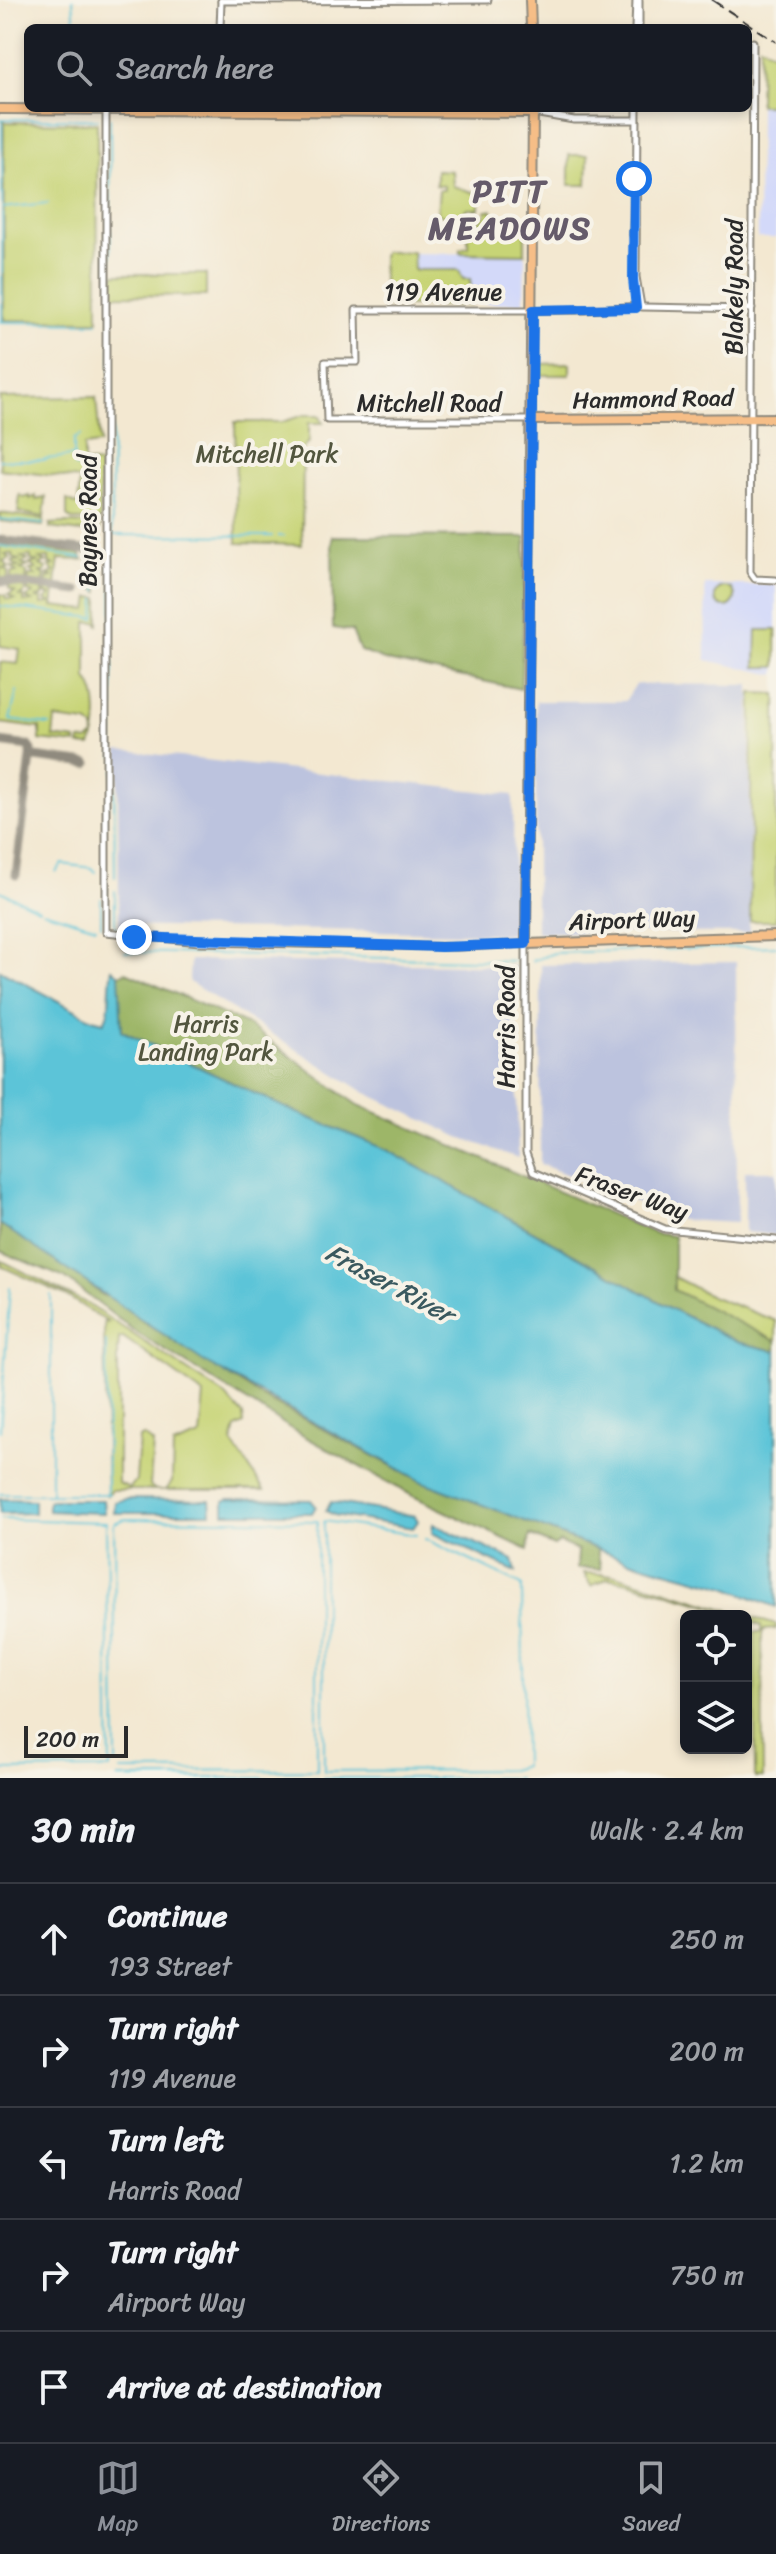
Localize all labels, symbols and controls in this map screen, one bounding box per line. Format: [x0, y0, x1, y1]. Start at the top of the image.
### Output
search box [24, 24, 752, 112]
text: Search here [116, 41, 274, 95]
icon: search [52, 46, 96, 90]
route start [616, 161, 652, 197]
district label: PITT MEADOWS [427, 163, 592, 257]
street label: Blakely Road [713, 218, 755, 355]
street label: 119 Avenue [384, 271, 503, 313]
street label: Hammond Road [572, 377, 735, 421]
street label: Mitchell Road [357, 382, 503, 424]
park label: Mitchell Park [196, 433, 339, 475]
street label: Baynes Road [67, 453, 109, 587]
street label: Airport Way [567, 897, 697, 943]
route end [116, 919, 152, 955]
street label: Harris Road [485, 963, 527, 1088]
park label: Harris Landing Park [138, 1003, 274, 1073]
street label: Fraser Way [570, 1153, 695, 1233]
water label: Fraser River [318, 1230, 466, 1338]
map controls [680, 1610, 752, 1754]
button: locate [680, 1610, 752, 1682]
button: layers [680, 1682, 752, 1754]
text: 200 m [36, 1720, 99, 1759]
scale bar [24, 1722, 128, 1758]
text: 30 min [32, 1800, 135, 1860]
text: Walk · 2.4 km [590, 1807, 744, 1853]
text: Continue [108, 1889, 227, 1943]
text: 250 m [670, 1916, 744, 1962]
icon: ahead [32, 1917, 76, 1961]
text: 193 Street [108, 1943, 232, 1989]
text: Turn right [108, 2001, 238, 2055]
text: 200 m [669, 2028, 744, 2074]
icon: right [32, 2029, 76, 2073]
text: 119 Avenue [108, 2055, 236, 2101]
text: Turn left [108, 2113, 224, 2167]
text: 1.2 km [669, 2140, 744, 2186]
icon: left [32, 2141, 76, 2185]
text: Harris Road [108, 2167, 241, 2213]
text: Turn right [108, 2225, 238, 2279]
text: 750 m [670, 2252, 744, 2298]
icon: right [32, 2253, 76, 2297]
text: Airport Way [108, 2279, 245, 2325]
text: Arrive at destination [108, 2360, 382, 2414]
icon: arrive [32, 2365, 76, 2409]
tab: Map [96, 2456, 140, 2543]
tab: Directions [332, 2456, 430, 2543]
tab: Saved [622, 2456, 680, 2543]

